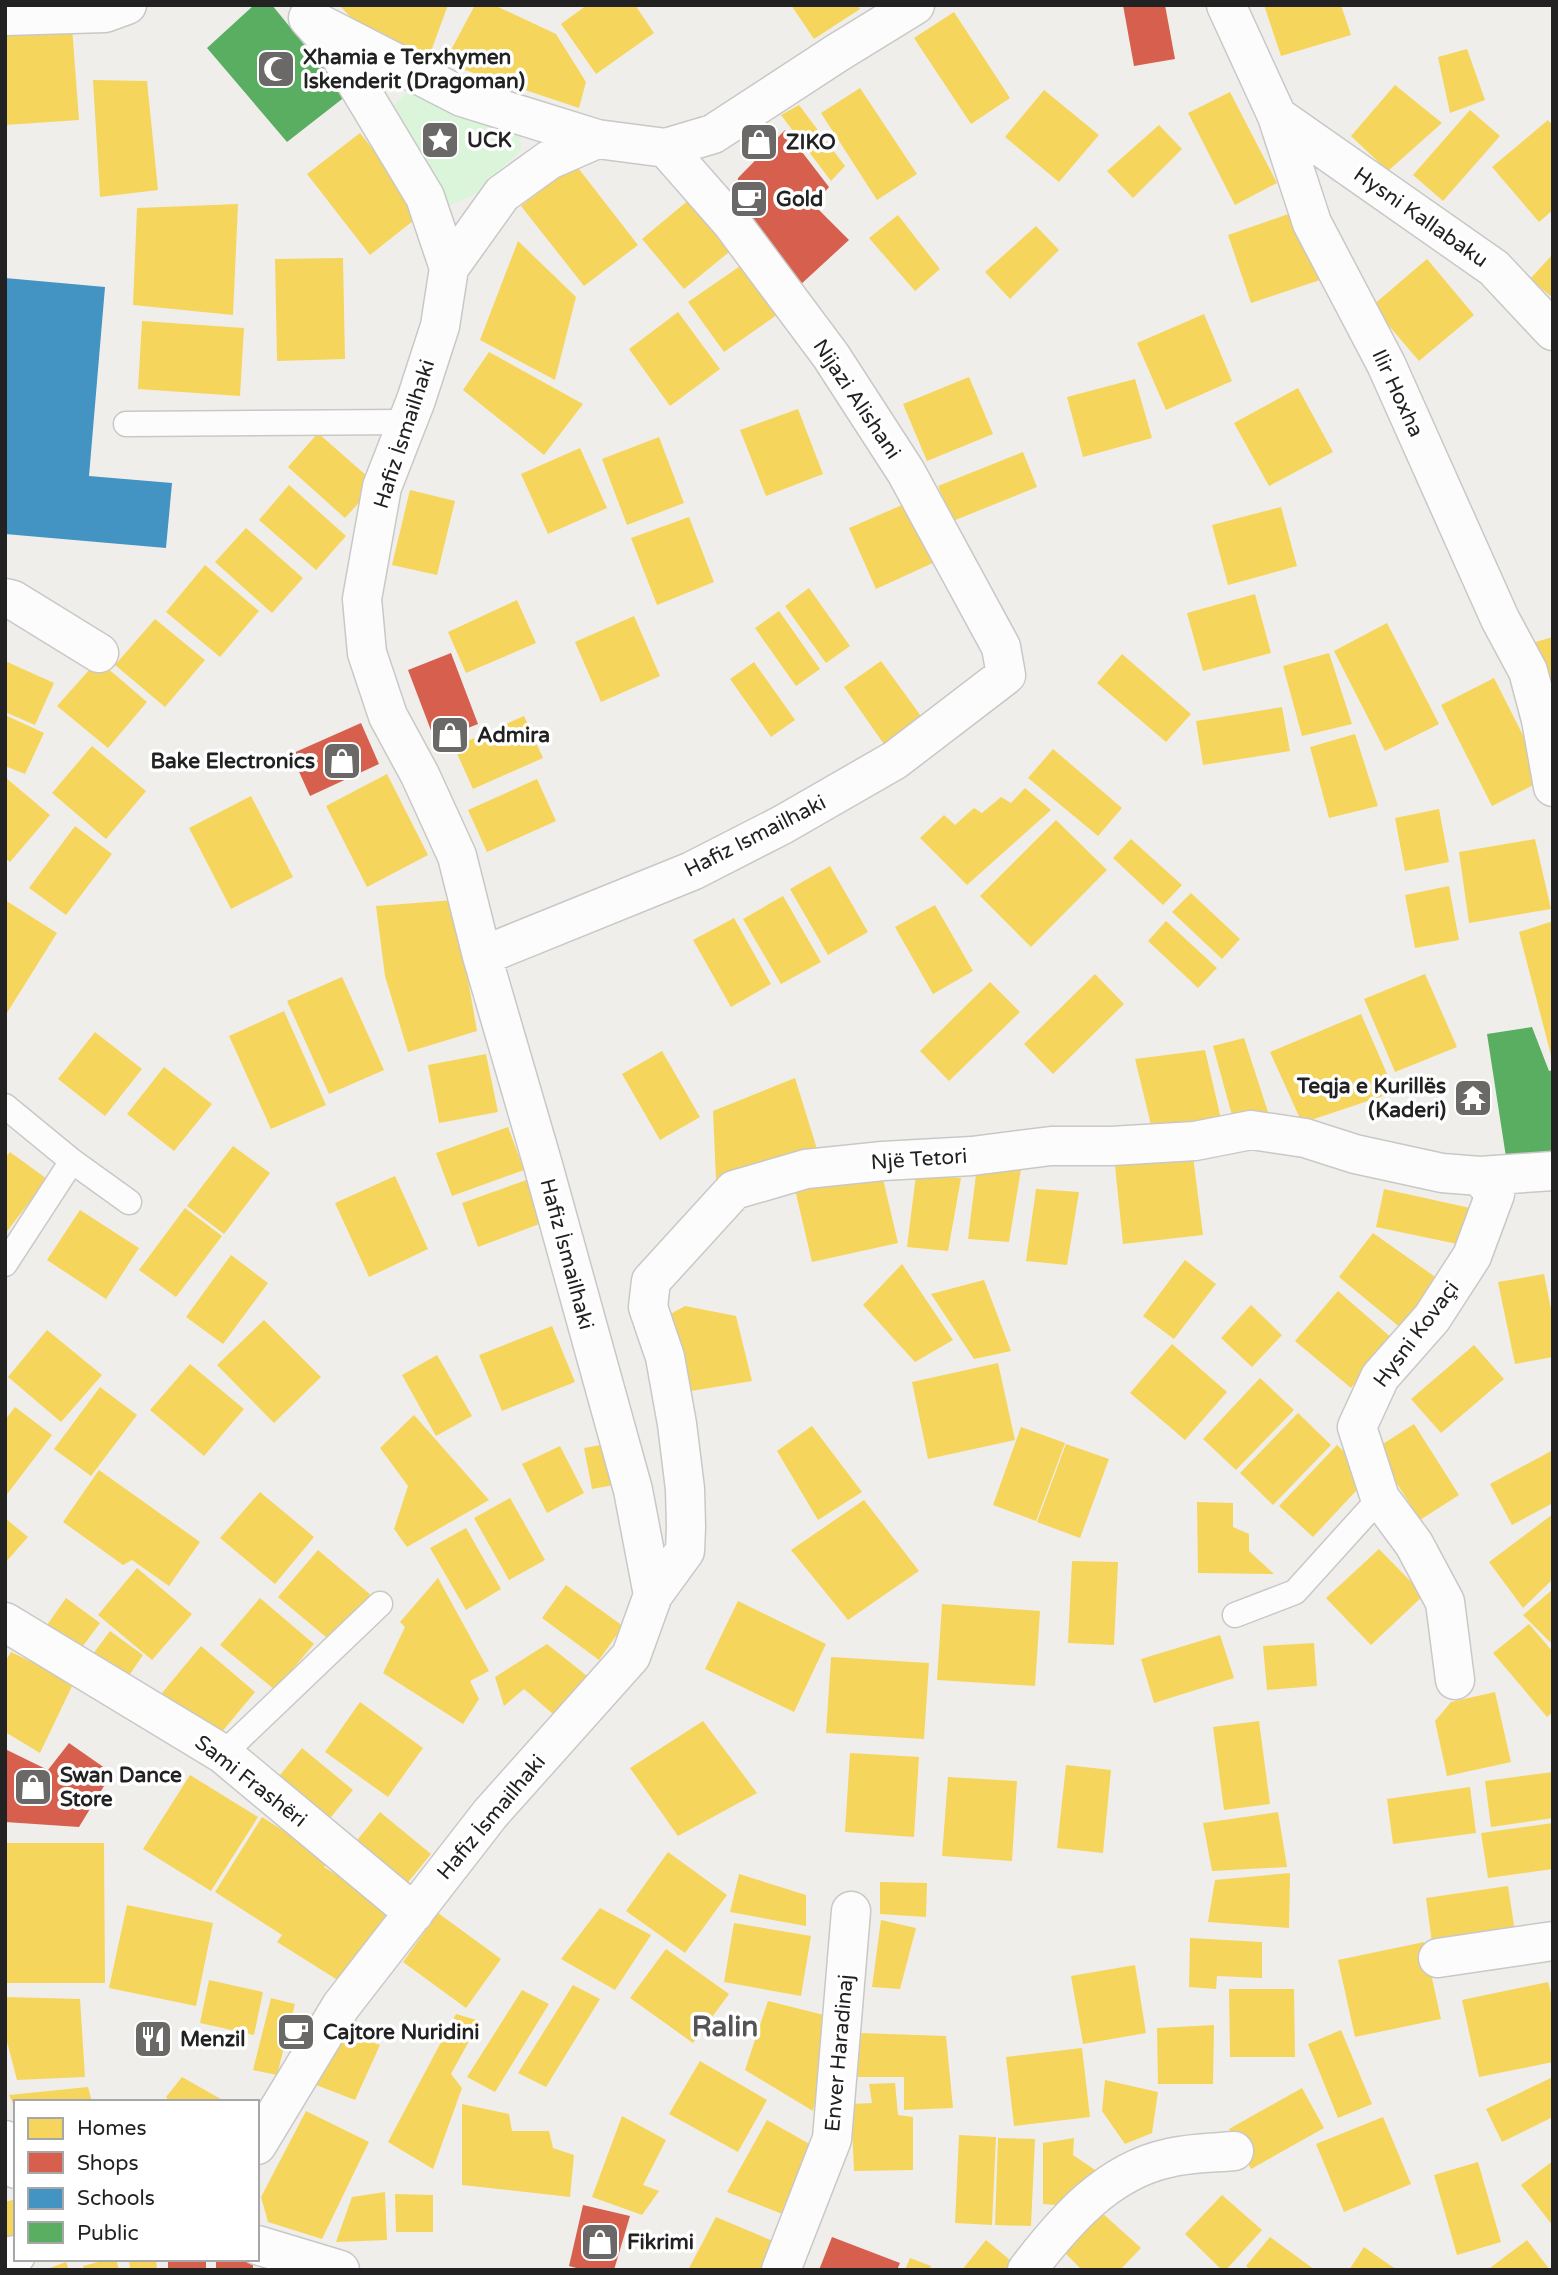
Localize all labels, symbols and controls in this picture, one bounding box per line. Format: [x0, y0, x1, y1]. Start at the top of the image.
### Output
place label: Xhamia e Terxhymen Iskenderit (Dragoman) [303, 45, 525, 94]
mosque icon: Xhamia e Terxhymen Iskenderit (Dragoman) [255, 48, 297, 90]
place icon: UCK [419, 119, 461, 161]
shop icon: ZIKO [738, 121, 780, 163]
place label: UCK [467, 128, 512, 153]
place label: ZIKO [786, 130, 836, 155]
street label: Hysni Kallabaku [1349, 162, 1493, 273]
cafe icon: Gold [728, 178, 770, 220]
place label: Gold [776, 187, 823, 212]
street label: Nijazi Alishani [807, 335, 906, 464]
street label: Ilir Hoxha [1366, 345, 1429, 441]
street label: Hafiz İsmai̇lhaki [369, 356, 440, 512]
shop icon: Admira [429, 714, 471, 756]
place label: Admira [477, 723, 550, 748]
shop icon: Bake Electronics [321, 740, 363, 782]
place label: Bake Electronics [151, 749, 315, 774]
street label: Hafiz Ismailhaki [680, 790, 830, 883]
place label: Teqja e Kurillës (Kaderi) [1296, 1074, 1446, 1123]
temple icon: Teqja e Kurillës (Kaderi) [1452, 1077, 1494, 1119]
street label: Një Tetori [870, 1144, 968, 1175]
street label: Hafiz İsmai̇lhaki [534, 1176, 599, 1332]
street label: Hysni Kovaçi [1368, 1276, 1464, 1392]
street label: Sami Frashëri [190, 1730, 311, 1833]
street label: Hafiz İsmai̇lhaki [432, 1750, 551, 1885]
place label: Swan Dance Store [60, 1763, 182, 1812]
shop icon: Swan Dance Store [12, 1766, 54, 1808]
street label: Enver Haradinaj [820, 1973, 859, 2133]
district label: Ralin [692, 2010, 758, 2044]
cafe icon: Cajtore Nuridini [275, 2011, 317, 2053]
restaurant icon: Menzil [132, 2018, 174, 2060]
place label: Cajtore Nuridini [323, 2020, 480, 2045]
place label: Menzil [180, 2027, 246, 2052]
legend [14, 2100, 259, 2261]
text: Homes [77, 2116, 147, 2141]
text: Shops [77, 2151, 139, 2176]
text: Schools [77, 2186, 155, 2211]
text: Public [77, 2221, 139, 2246]
shop icon: Fikrimi [579, 2221, 621, 2263]
place label: Fikrimi [627, 2230, 694, 2255]

